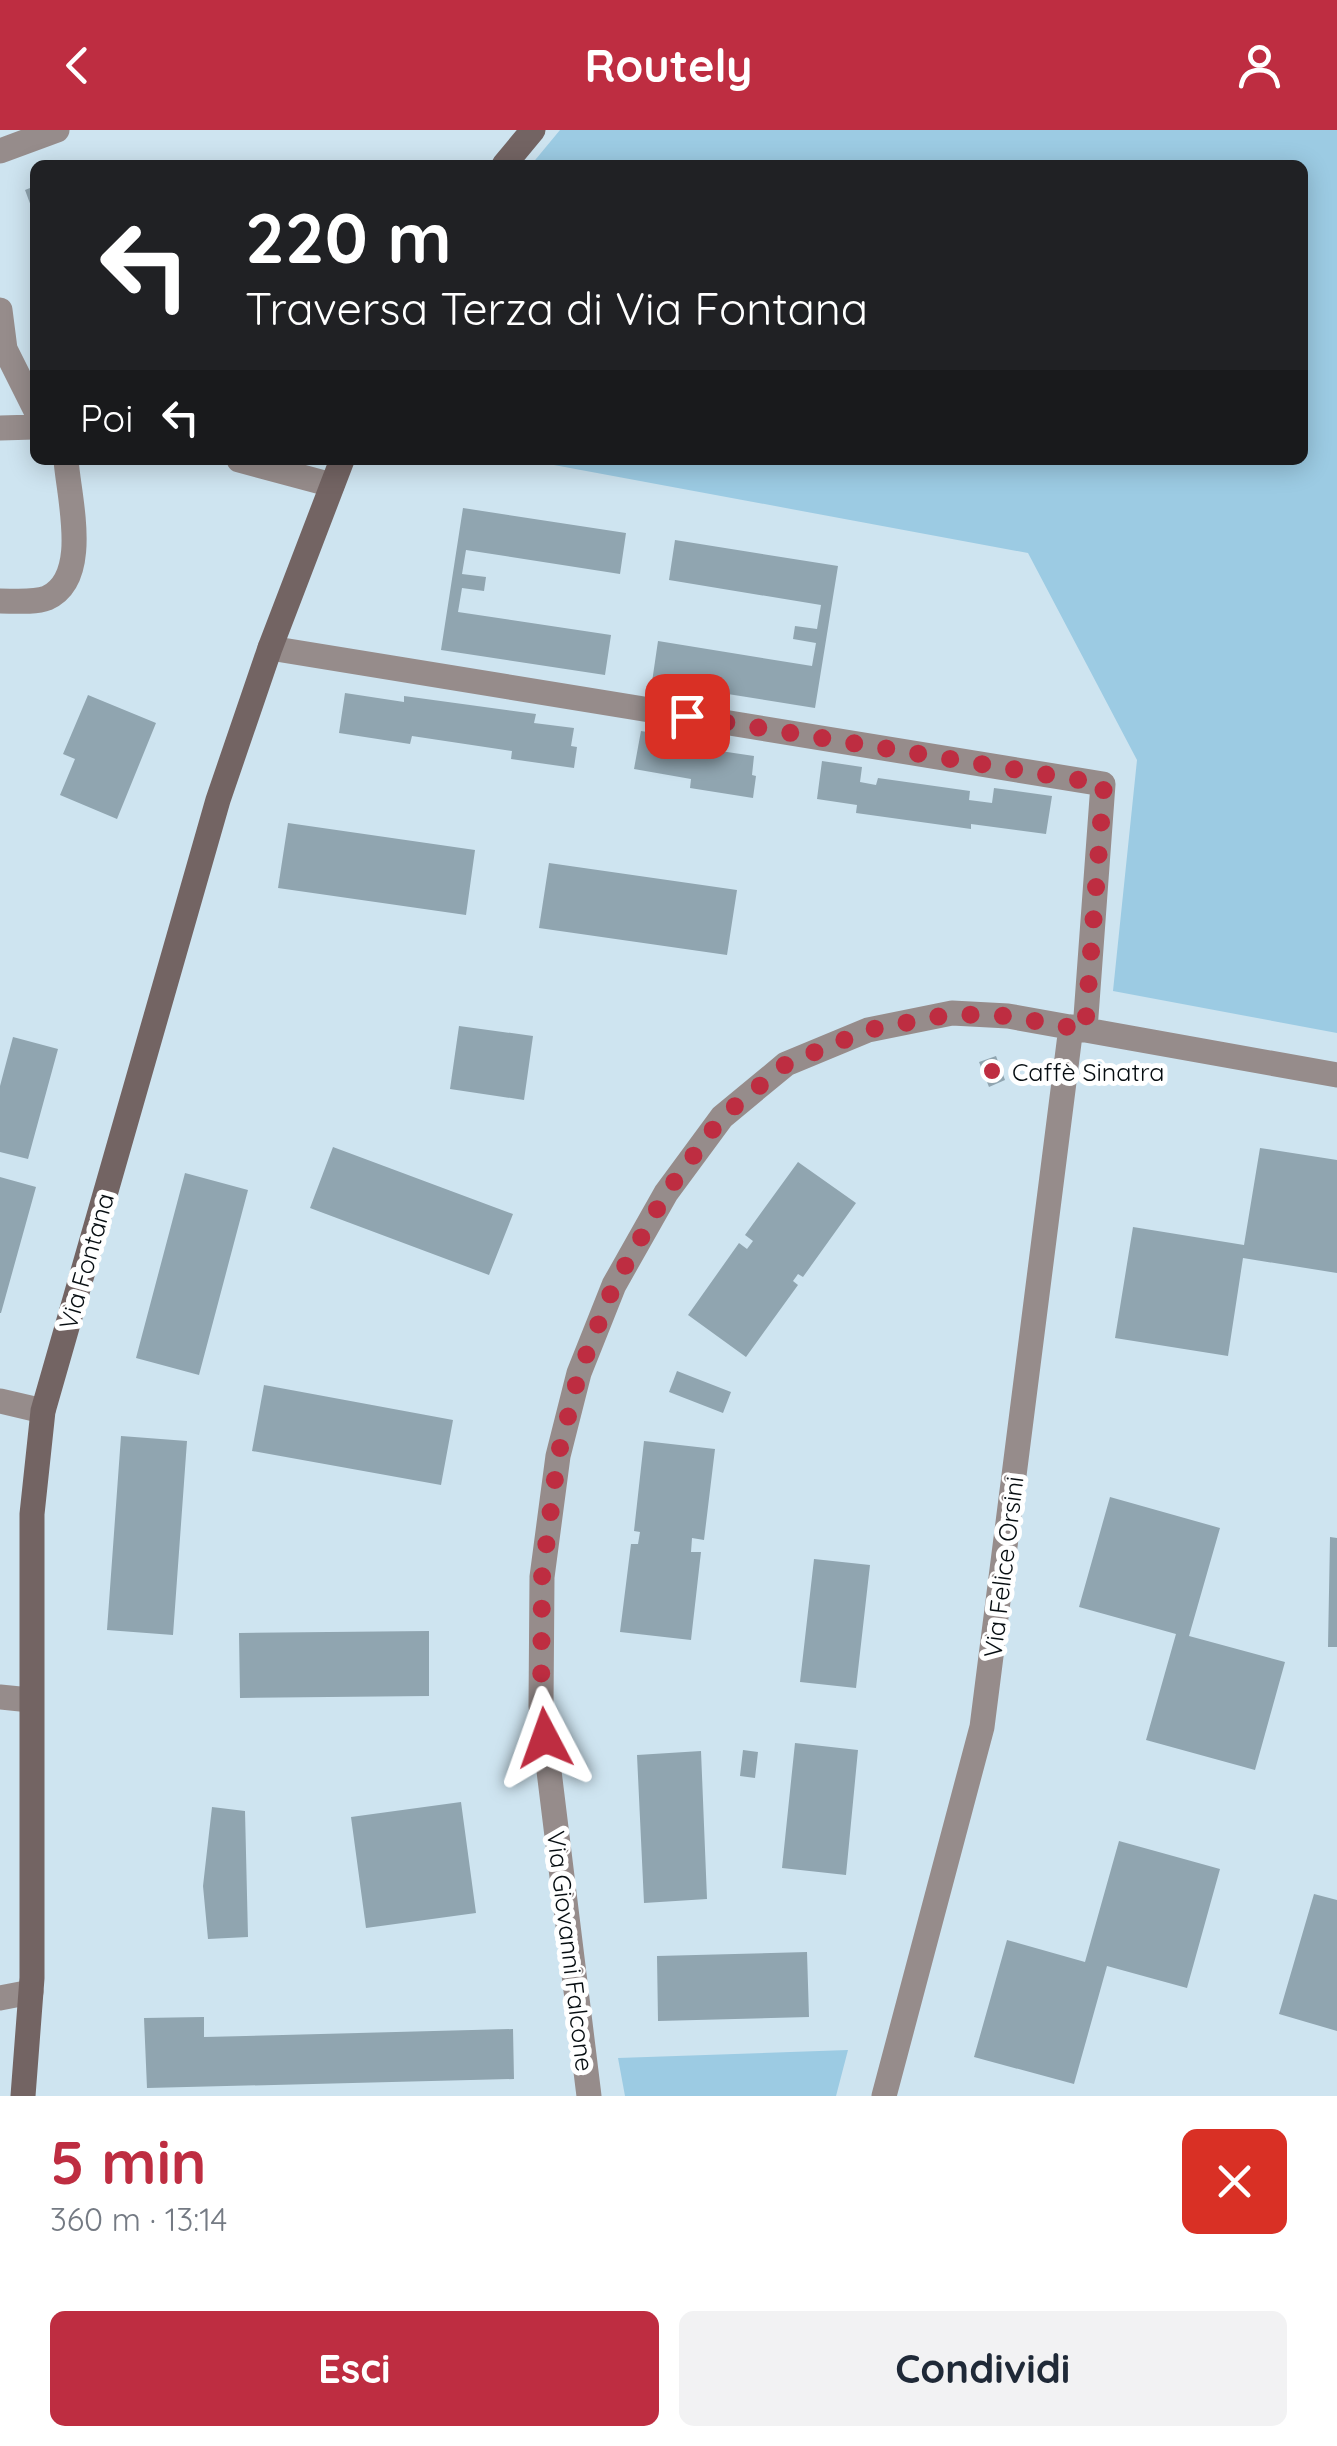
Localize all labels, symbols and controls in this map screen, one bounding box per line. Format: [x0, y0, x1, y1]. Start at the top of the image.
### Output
text: Routely [585, 37, 752, 93]
icon: back [50, 38, 105, 93]
icon: person [1232, 38, 1287, 93]
text: 220 m [245, 193, 452, 281]
icon: left [80, 200, 210, 330]
text: Traversa Terza di Via Fontana [245, 280, 868, 336]
icon: left [153, 390, 208, 445]
text: Poi [80, 394, 133, 442]
pin [645, 674, 730, 759]
icon: arrive [660, 689, 715, 744]
place label: Caffè Sinatra [1012, 1056, 1164, 1087]
marker: Caffè Sinatra [981, 1060, 1003, 1082]
street label: Via Fontana [52, 1189, 120, 1333]
street label: Via Felice Orsini [976, 1475, 1030, 1659]
position arrow [493, 1686, 597, 1790]
street label: Via Giovanni Falcone [541, 1829, 601, 2073]
text: 5 min [50, 2124, 207, 2199]
button: close [1182, 2129, 1287, 2234]
text: 360 m · 13:14 [50, 2199, 227, 2239]
button: Esci [50, 2311, 659, 2426]
button: Condividi [679, 2311, 1287, 2426]

